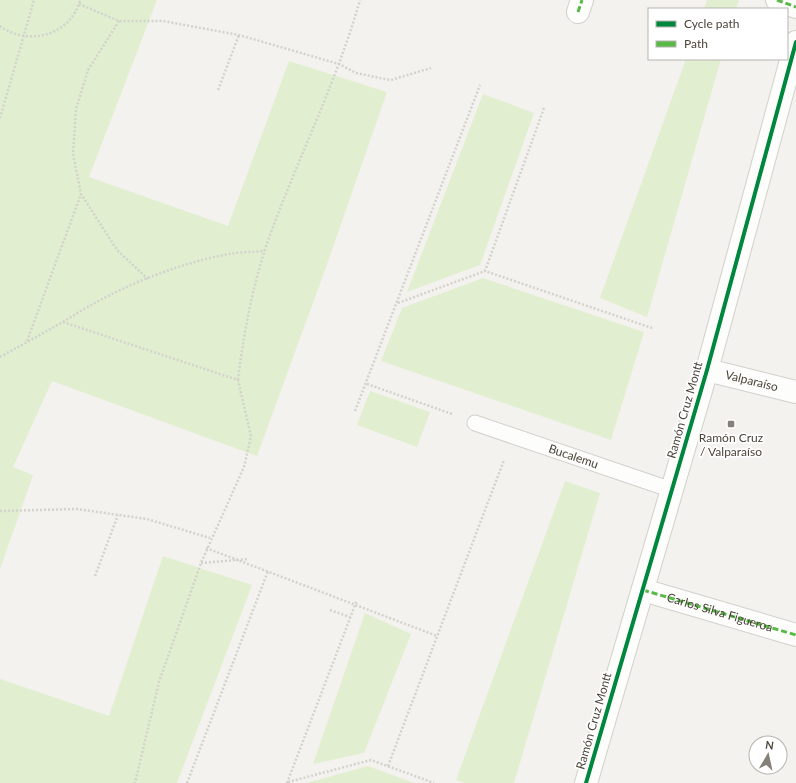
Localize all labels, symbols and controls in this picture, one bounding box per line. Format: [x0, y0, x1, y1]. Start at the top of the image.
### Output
legend [648, 8, 788, 60]
text: Cycle path [684, 16, 739, 31]
text: Path [684, 36, 708, 51]
street label: Ramón Cruz Montt [664, 359, 706, 460]
street label: Valparaíso [724, 367, 780, 394]
marker: Ramón Cruz / Valparaíso [726, 419, 736, 429]
place label: Ramón Cruz / Valparaíso [699, 430, 764, 459]
street label: Bucalemu [547, 441, 601, 471]
street label: Carlos Silva Figueroa [665, 589, 775, 635]
street label: Ramón Cruz Montt [573, 670, 615, 771]
north arrow [748, 735, 788, 775]
text: N [764, 738, 775, 752]

